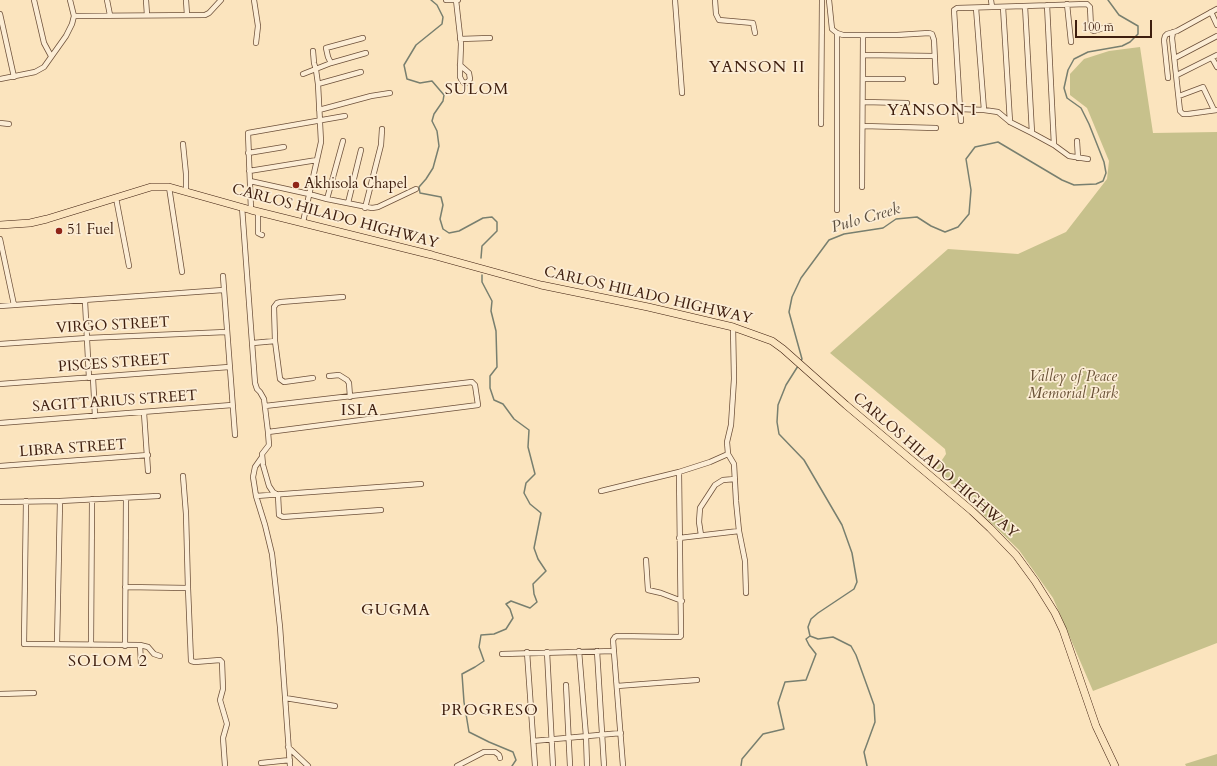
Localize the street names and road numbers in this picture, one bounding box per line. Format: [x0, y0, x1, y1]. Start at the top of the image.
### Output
street label: CARLOS HILADO HIGHWAY [230, 181, 440, 253]
street label: CARLOS HILADO HIGHWAY [542, 263, 754, 329]
street label: VIRGO STREET [56, 314, 170, 338]
street label: PISCES STREET [57, 351, 171, 377]
street label: SAGITTARIUS STREET [32, 387, 198, 417]
street label: CARLOS HILADO HIGHWAY [849, 389, 1021, 543]
street label: LIBRA STREET [19, 436, 127, 462]

